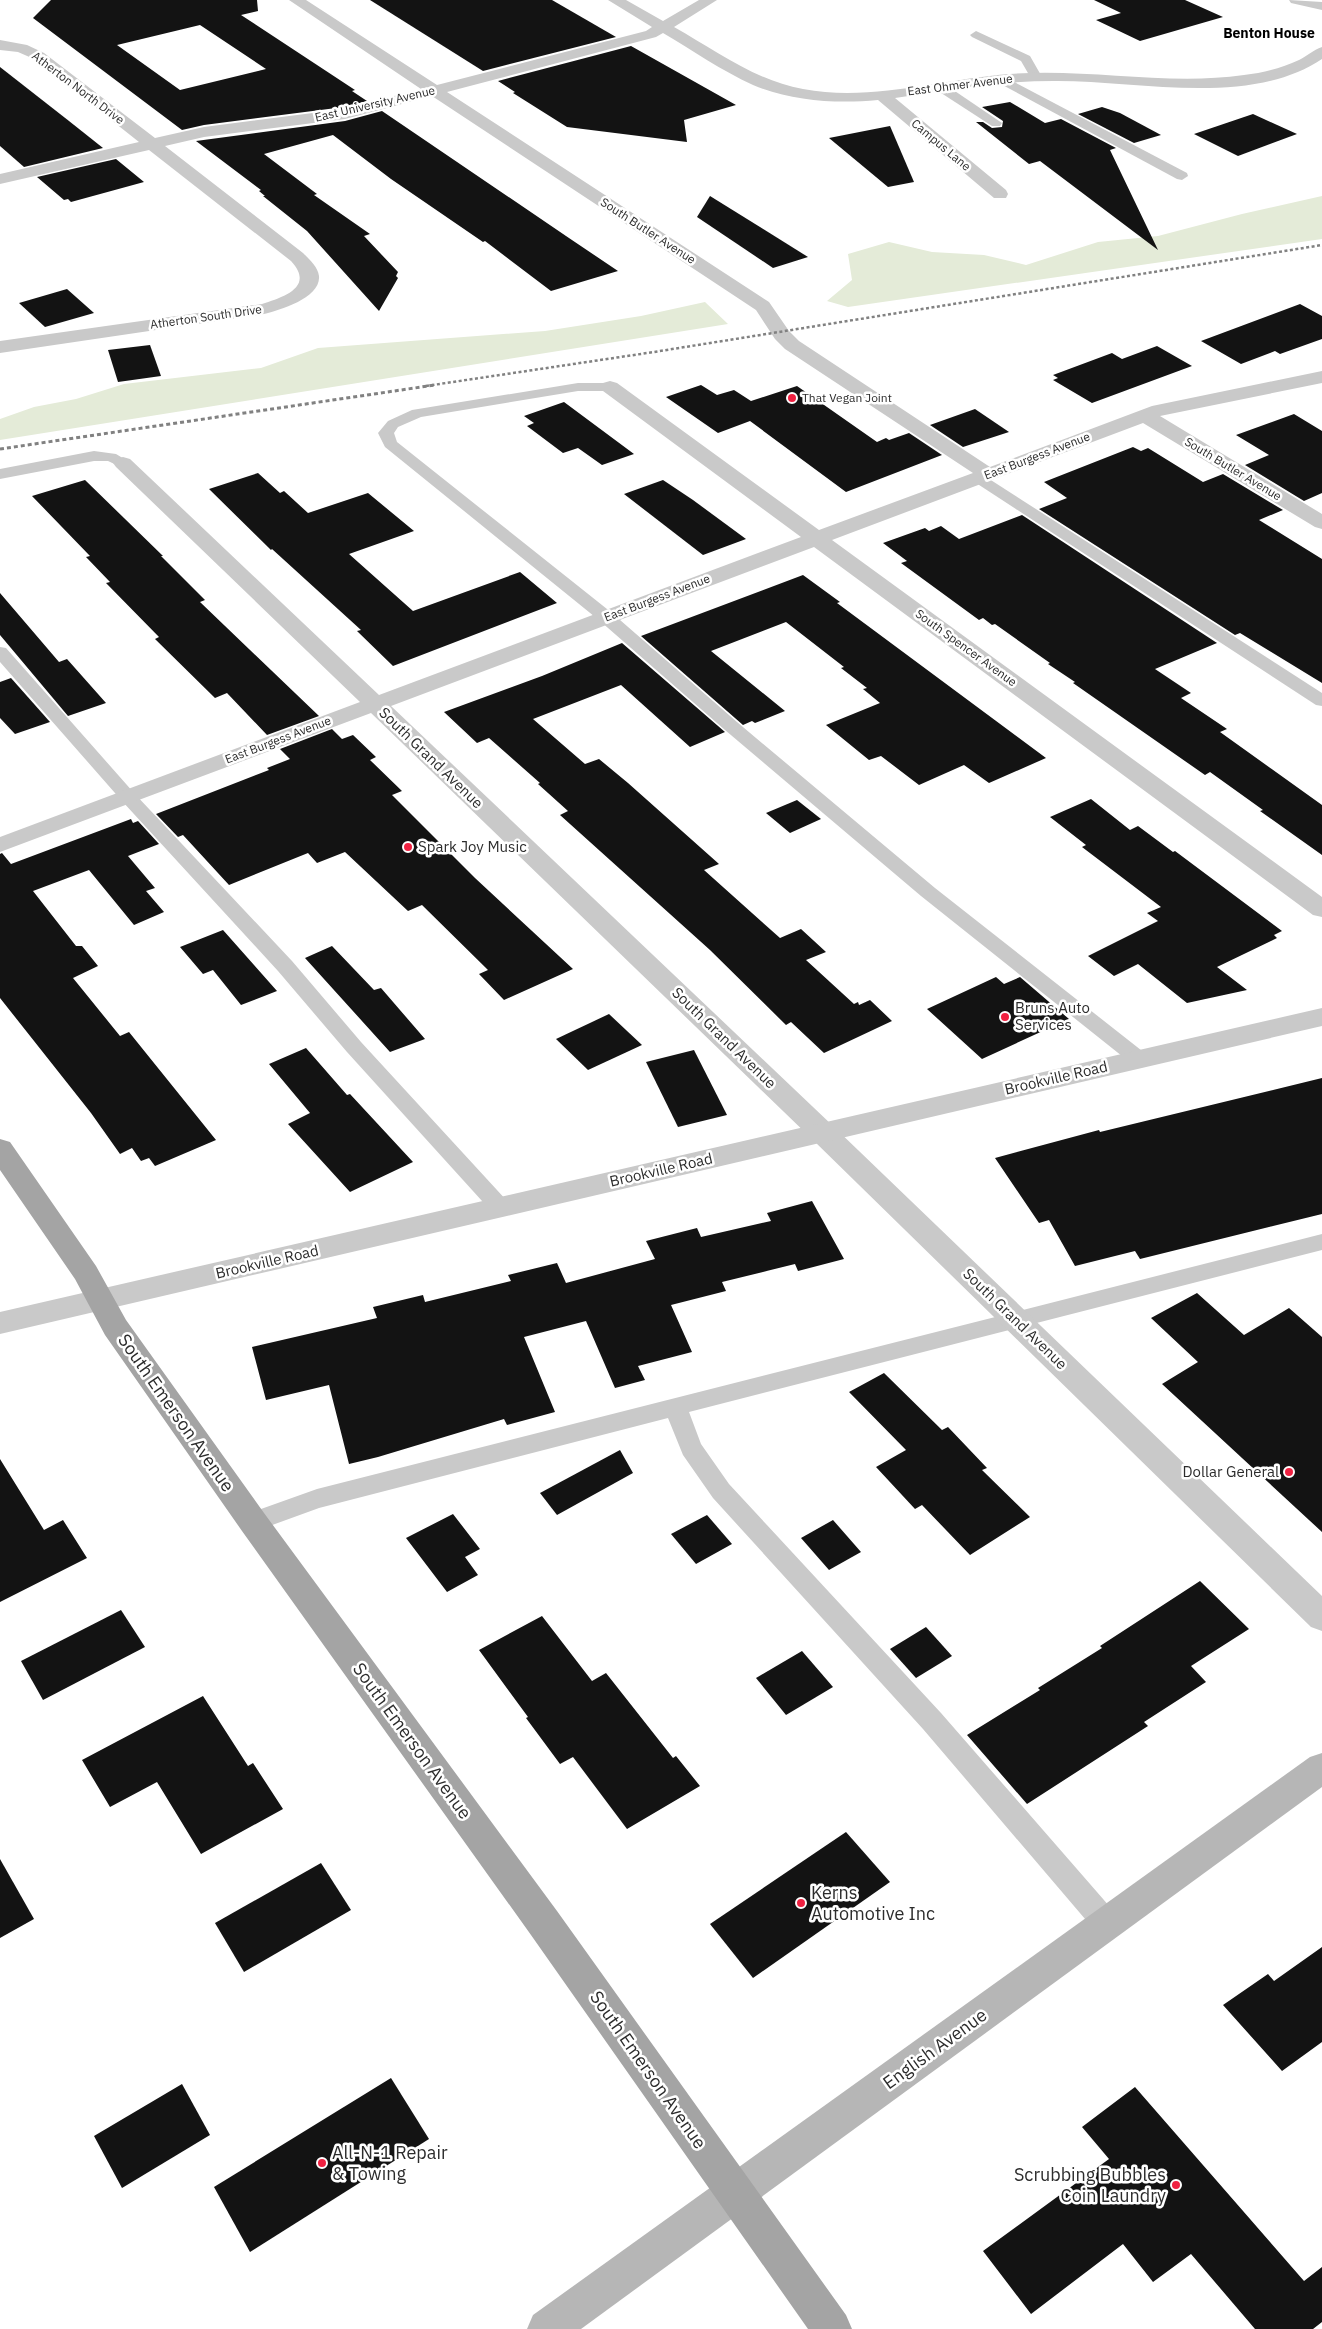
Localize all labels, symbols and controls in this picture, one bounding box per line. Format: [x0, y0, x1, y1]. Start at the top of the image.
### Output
district label: Benton House [1223, 24, 1315, 42]
street label: Atherton North Drive [29, 48, 128, 127]
street label: East Ohmer Avenue [906, 71, 1014, 98]
street label: East University Avenue [313, 82, 437, 125]
street label: Campus Lane [909, 116, 974, 174]
street label: South Butler Avenue [598, 194, 699, 267]
street label: Atherton South Drive [149, 301, 263, 332]
place label: That Vegan Joint [802, 390, 892, 405]
marker: That Vegan Joint [786, 392, 798, 404]
street label: East Burgess Avenue [982, 428, 1092, 483]
street label: South Butler Avenue [1182, 434, 1285, 504]
street label: East Burgess Avenue [602, 570, 712, 625]
street label: South Spencer Avenue [913, 606, 1020, 690]
street label: South Grand Avenue [375, 703, 487, 812]
street label: East Burgess Avenue [223, 712, 333, 767]
place label: Spark Joy Music [418, 837, 527, 856]
marker: Spark Joy Music [402, 841, 414, 853]
street label: South Grand Avenue [668, 983, 780, 1092]
place label: Bruns Auto Services [1015, 998, 1090, 1034]
marker: Bruns Auto Services [999, 1011, 1011, 1023]
street label: Brookville Road [1003, 1056, 1109, 1099]
street label: Brookville Road [608, 1148, 714, 1191]
street label: Brookville Road [214, 1240, 320, 1283]
street label: South Grand Avenue [959, 1264, 1071, 1373]
street label: South Emerson Avenue [113, 1329, 240, 1496]
place label: Dollar General [1182, 1462, 1279, 1481]
marker: Dollar General [1283, 1466, 1295, 1478]
street label: South Emerson Avenue [348, 1658, 477, 1823]
place label: Kerns Automotive Inc [811, 1881, 935, 1925]
marker: Kerns Automotive Inc [795, 1897, 807, 1909]
street label: South Emerson Avenue [585, 1986, 712, 2153]
street label: English Avenue [878, 2003, 991, 2094]
place label: All-N-1 Repair & Towing [332, 2141, 448, 2185]
marker: All-N-1 Repair & Towing [316, 2157, 328, 2169]
place label: Scrubbing Bubbles Coin Laundry [1014, 2163, 1166, 2207]
marker: Scrubbing Bubbles Coin Laundry [1170, 2179, 1182, 2191]

